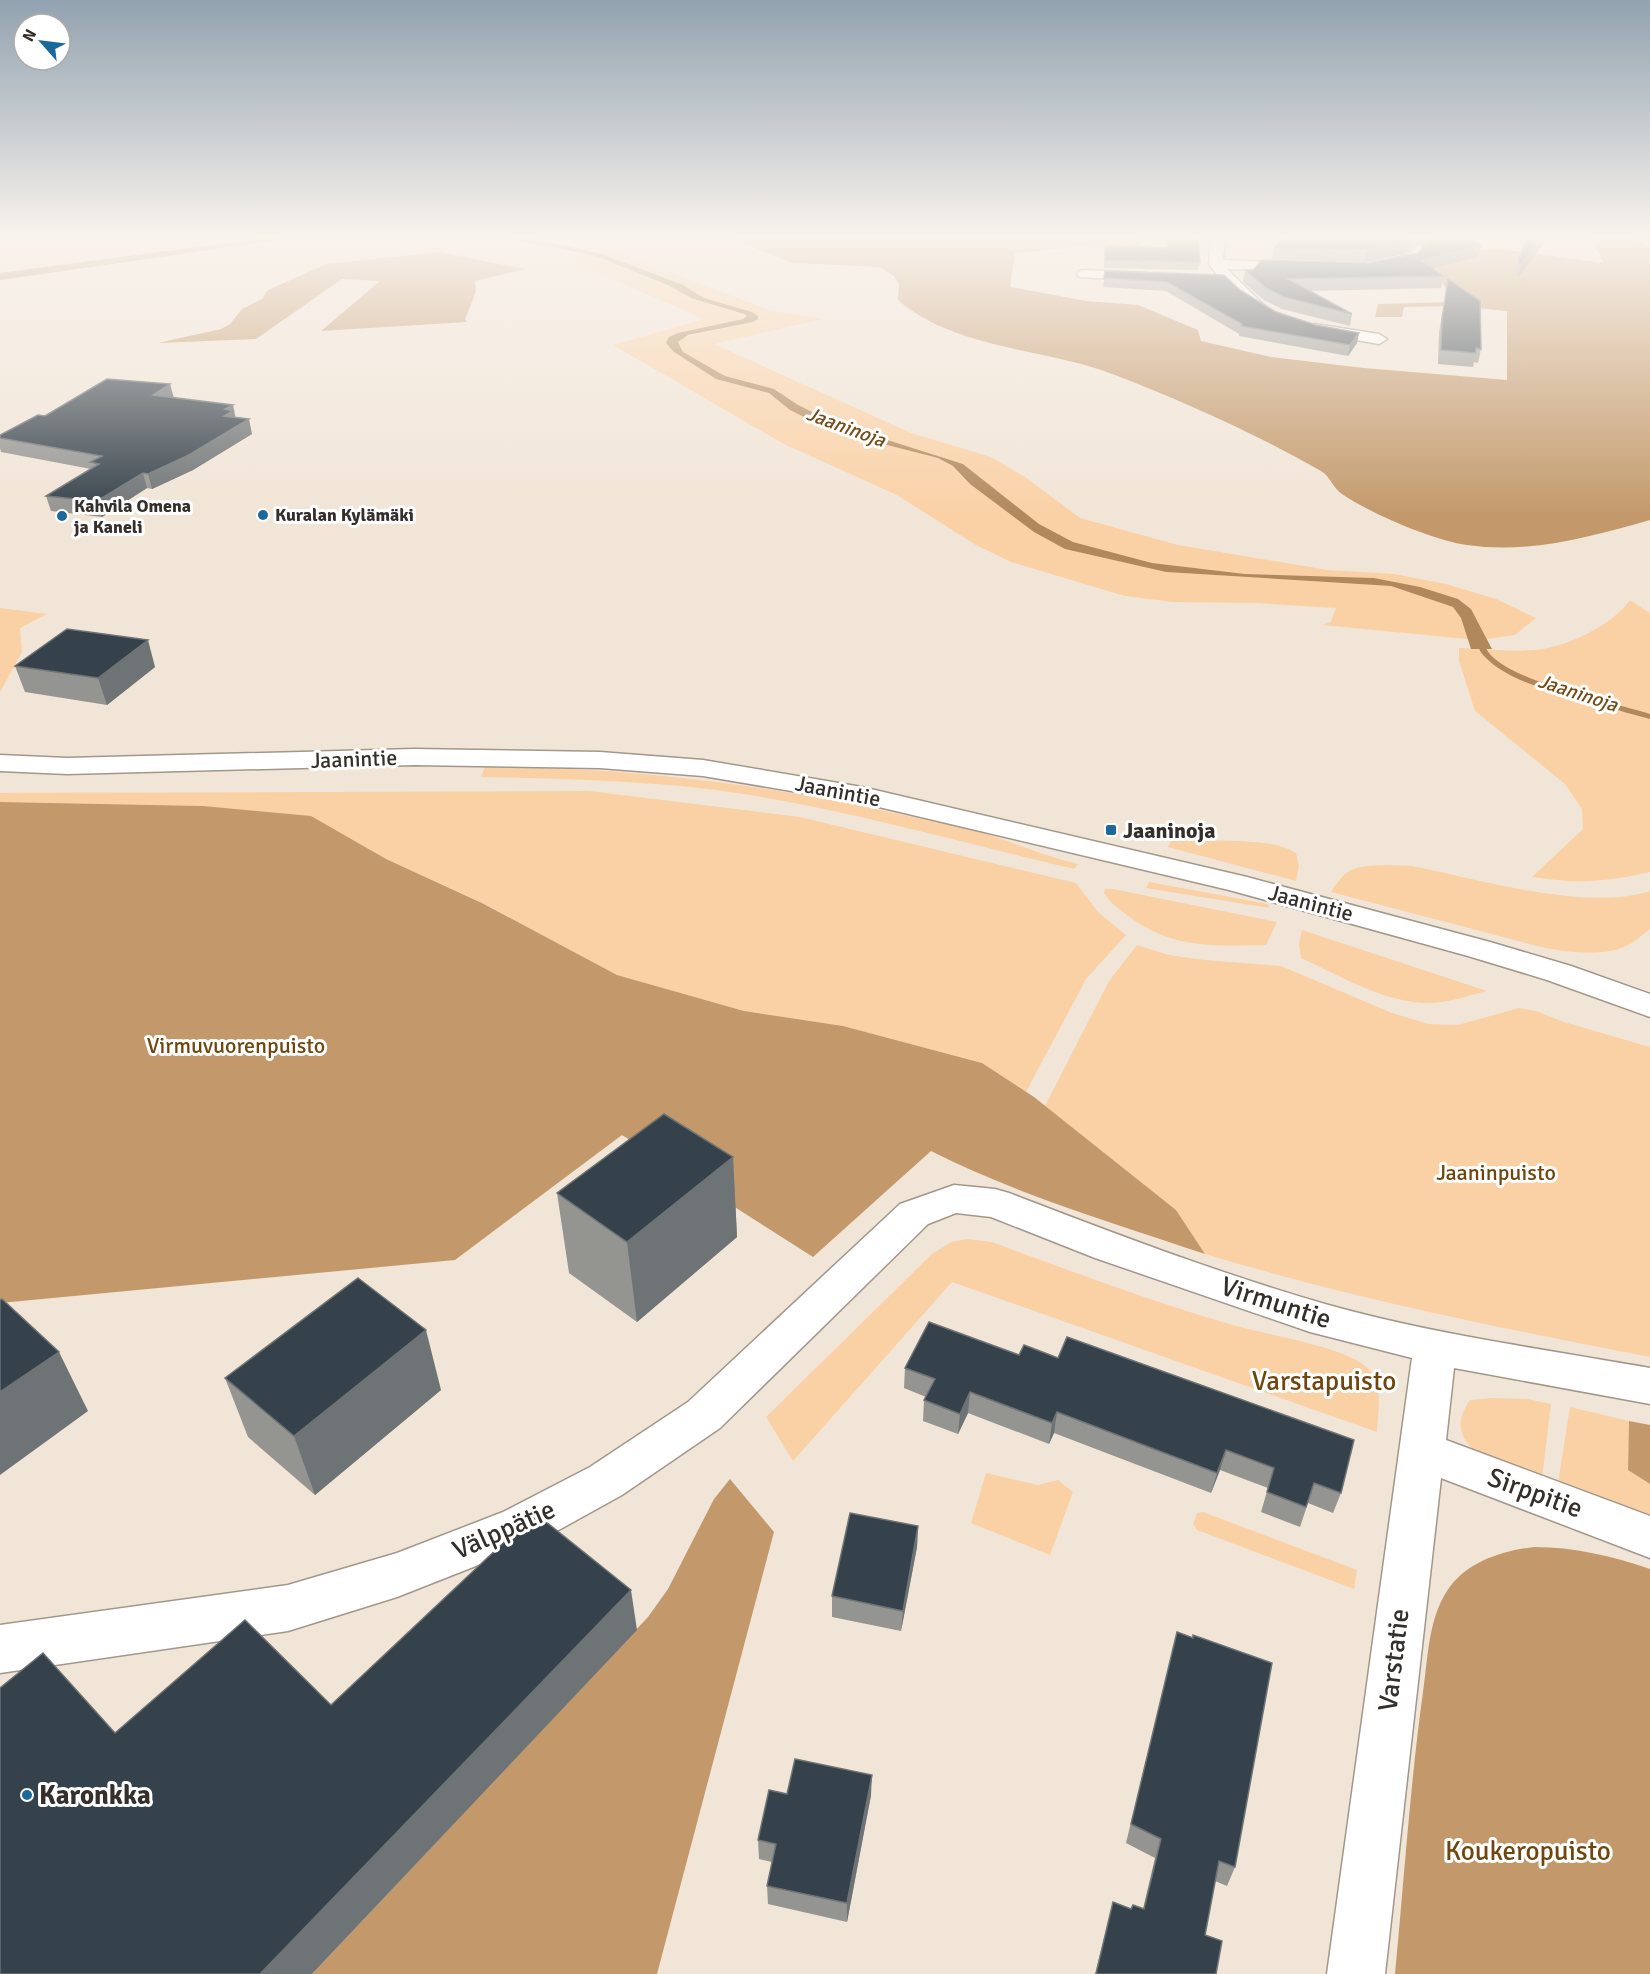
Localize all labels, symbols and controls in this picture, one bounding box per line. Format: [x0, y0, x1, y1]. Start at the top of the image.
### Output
north arrow [12, 12, 72, 72]
text: N [18, 26, 41, 45]
water label: Jaaninoja [803, 401, 890, 453]
place label: Kahvila Omena ja Kaneli [74, 495, 191, 538]
place label: Kuralan Kylämäki [275, 504, 414, 526]
marker: Kuralan Kylämäki [256, 508, 270, 522]
marker: Kahvila Omena ja Kaneli [55, 509, 69, 523]
water label: Jaaninoja [1535, 668, 1622, 718]
street label: Jaanintie [310, 744, 398, 774]
street label: Jaanintie [793, 770, 883, 812]
place label: Jaaninoja [1123, 817, 1216, 844]
marker: Jaaninoja [1104, 823, 1118, 837]
street label: Jaanintie [1266, 879, 1356, 927]
park label: Virmuvuorenpuisto [147, 1032, 325, 1059]
park label: Jaaninpuisto [1436, 1159, 1556, 1186]
street label: Virmuntie [1217, 1270, 1335, 1336]
park label: Varstapuisto [1252, 1365, 1396, 1398]
street label: Sirppitie [1483, 1461, 1587, 1525]
street label: Välppätie [448, 1493, 560, 1567]
street label: Varstatie [1371, 1607, 1417, 1713]
place label: Karonkka [39, 1779, 151, 1812]
marker: Karonkka [20, 1788, 34, 1802]
park label: Koukeropuisto [1445, 1835, 1611, 1868]

